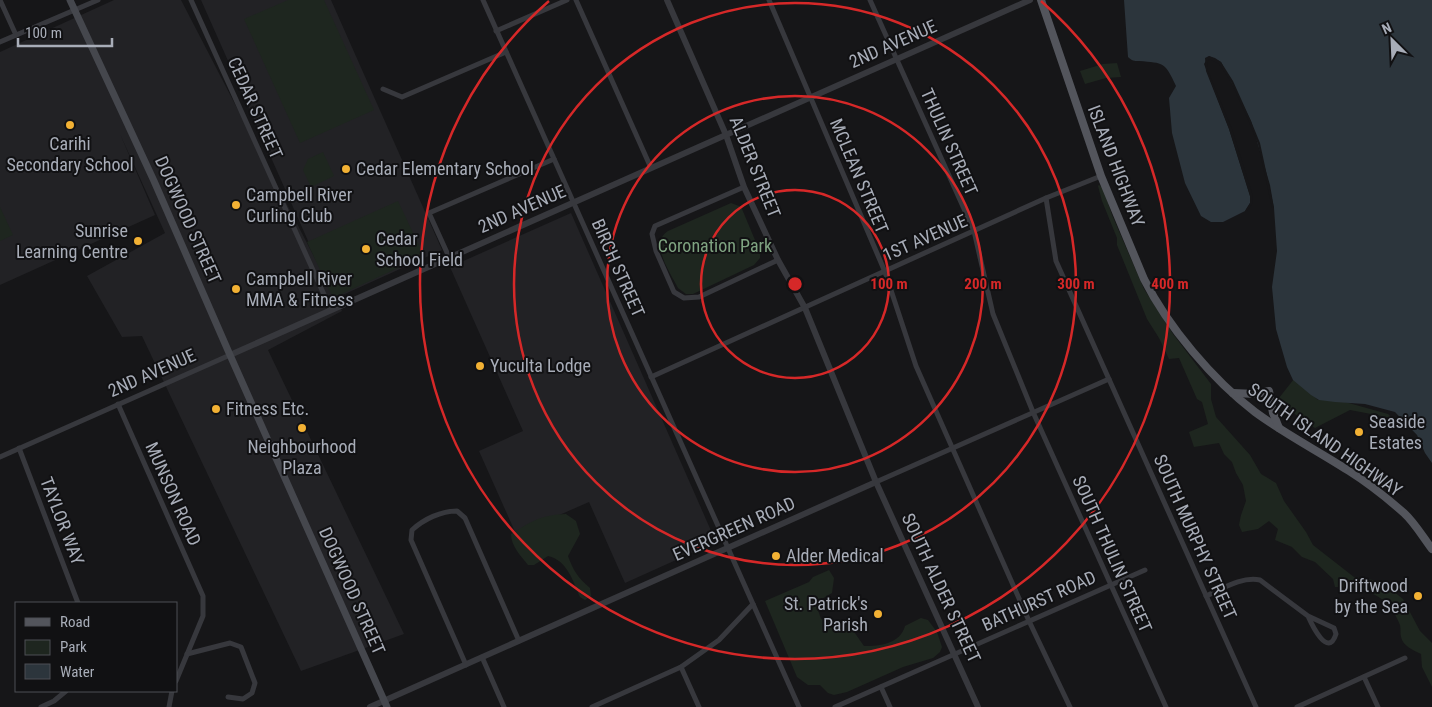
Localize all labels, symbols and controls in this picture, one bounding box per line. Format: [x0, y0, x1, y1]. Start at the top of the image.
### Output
scale bar [18, 15, 111, 47]
street label: 2ND AVENUE [846, 15, 940, 72]
north arrow [1367, 15, 1417, 65]
text: N [1380, 19, 1394, 37]
text: 100 m [25, 24, 62, 42]
street label: CEDAR STREET [224, 54, 287, 162]
street label: THULIN STREET [917, 85, 982, 198]
street label: ISLAND HIGHWAY [1084, 102, 1149, 230]
street label: ALDER STREET [726, 113, 785, 221]
street label: MCLEAN STREET [826, 115, 893, 236]
marker: Carihi Secondary School [64, 119, 76, 131]
place label: Carihi Secondary School [6, 133, 134, 175]
street label: DOGWOOD STREET [151, 153, 226, 287]
place label: Cedar Elementary School [356, 158, 534, 179]
marker: Cedar Elementary School [340, 163, 352, 175]
street label: 2ND AVENUE [475, 180, 569, 237]
place label: Campbell River Curling Club [246, 184, 353, 226]
marker: Campbell River Curling Club [230, 199, 242, 211]
street label: 1ST AVENUE [879, 210, 970, 265]
street label: BIRCH STREET [587, 216, 649, 320]
place label: Sunrise Learning Centre [16, 220, 128, 262]
place label: Cedar School Field [376, 228, 463, 270]
marker: Sunrise Learning Centre [132, 235, 144, 247]
park label: Coronation Park [658, 235, 772, 256]
marker: Cedar School Field [360, 243, 372, 255]
place label: Campbell River MMA & Fitness [246, 268, 353, 310]
centre of rings [786, 275, 804, 293]
text: 100 m [870, 275, 908, 293]
text: 200 m [964, 275, 1002, 293]
text: 300 m [1057, 275, 1095, 293]
text: 400 m [1151, 275, 1189, 293]
marker: Campbell River MMA & Fitness [230, 283, 242, 295]
street label: 2ND AVENUE [105, 344, 199, 401]
place label: Yuculta Lodge [490, 355, 591, 376]
marker: Yuculta Lodge [474, 360, 486, 372]
street label: SOUTH ISLAND HIGHWAY [1244, 378, 1407, 501]
place label: Fitness Etc. [226, 398, 309, 419]
marker: Fitness Etc. [210, 403, 222, 415]
place label: Seaside Estates [1369, 411, 1425, 453]
marker: Neighbourhood Plaza [296, 422, 308, 434]
marker: Seaside Estates [1353, 426, 1365, 438]
place label: Neighbourhood Plaza [247, 436, 357, 478]
street label: MUNSON ROAD [141, 439, 206, 549]
street label: SOUTH MURPHY STREET [1150, 451, 1241, 623]
street label: SOUTH THULIN STREET [1068, 472, 1156, 635]
street label: TAYLOR WAY [36, 474, 89, 568]
street label: EVERGREEN ROAD [669, 492, 798, 565]
street label: SOUTH ALDER STREET [898, 510, 985, 666]
street label: DOGWOOD STREET [315, 524, 390, 658]
place label: Alder Medical [786, 545, 884, 566]
marker: Alder Medical [770, 550, 782, 562]
street label: BATHURST ROAD [979, 566, 1099, 635]
place label: Driftwood by the Sea [1335, 575, 1408, 617]
marker: Driftwood by the Sea [1412, 590, 1424, 602]
place label: St. Patrick's Parish [784, 593, 868, 635]
legend [15, 602, 178, 692]
marker: St. Patrick's Parish [872, 608, 884, 620]
text: Road [60, 613, 90, 631]
text: Park [60, 638, 87, 656]
text: Water [60, 663, 95, 681]

